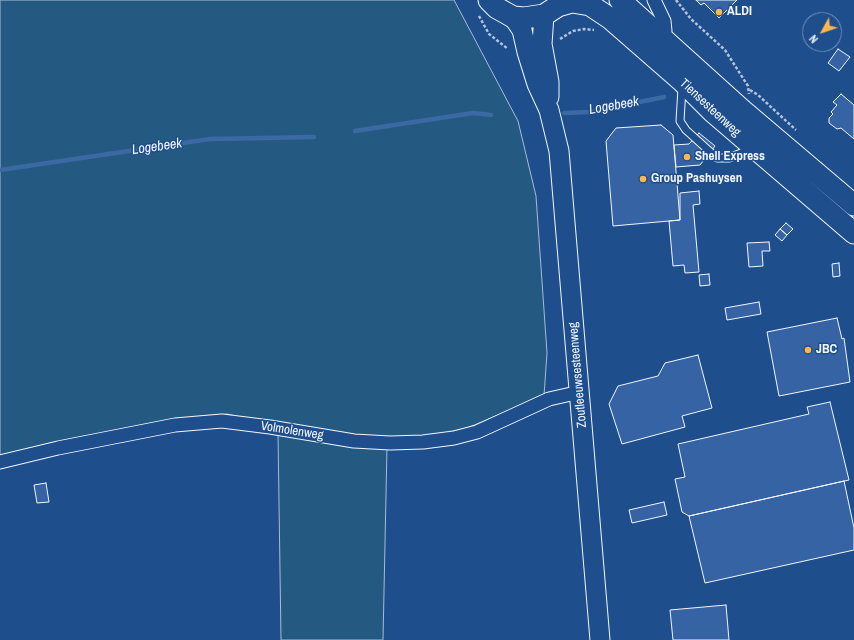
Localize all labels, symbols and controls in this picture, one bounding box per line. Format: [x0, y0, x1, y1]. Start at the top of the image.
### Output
place label: ALDI [727, 4, 752, 20]
marker: ALDI [714, 7, 724, 17]
north arrow [802, 12, 842, 52]
text: N [806, 32, 821, 46]
street label: Tiensesteenweg [676, 76, 744, 140]
water label: Logebeek [588, 93, 640, 119]
water label: Logebeek [131, 135, 183, 159]
place label: Shell Express [695, 149, 765, 165]
marker: Shell Express [682, 152, 692, 162]
place label: Group Pashuysen [651, 171, 742, 187]
marker: Group Pashuysen [638, 174, 648, 184]
street label: Zoutleeuwsesteenweg [566, 321, 590, 429]
place label: JBC [816, 342, 837, 358]
marker: JBC [803, 345, 813, 355]
street label: Volmolenweg [259, 418, 325, 444]

